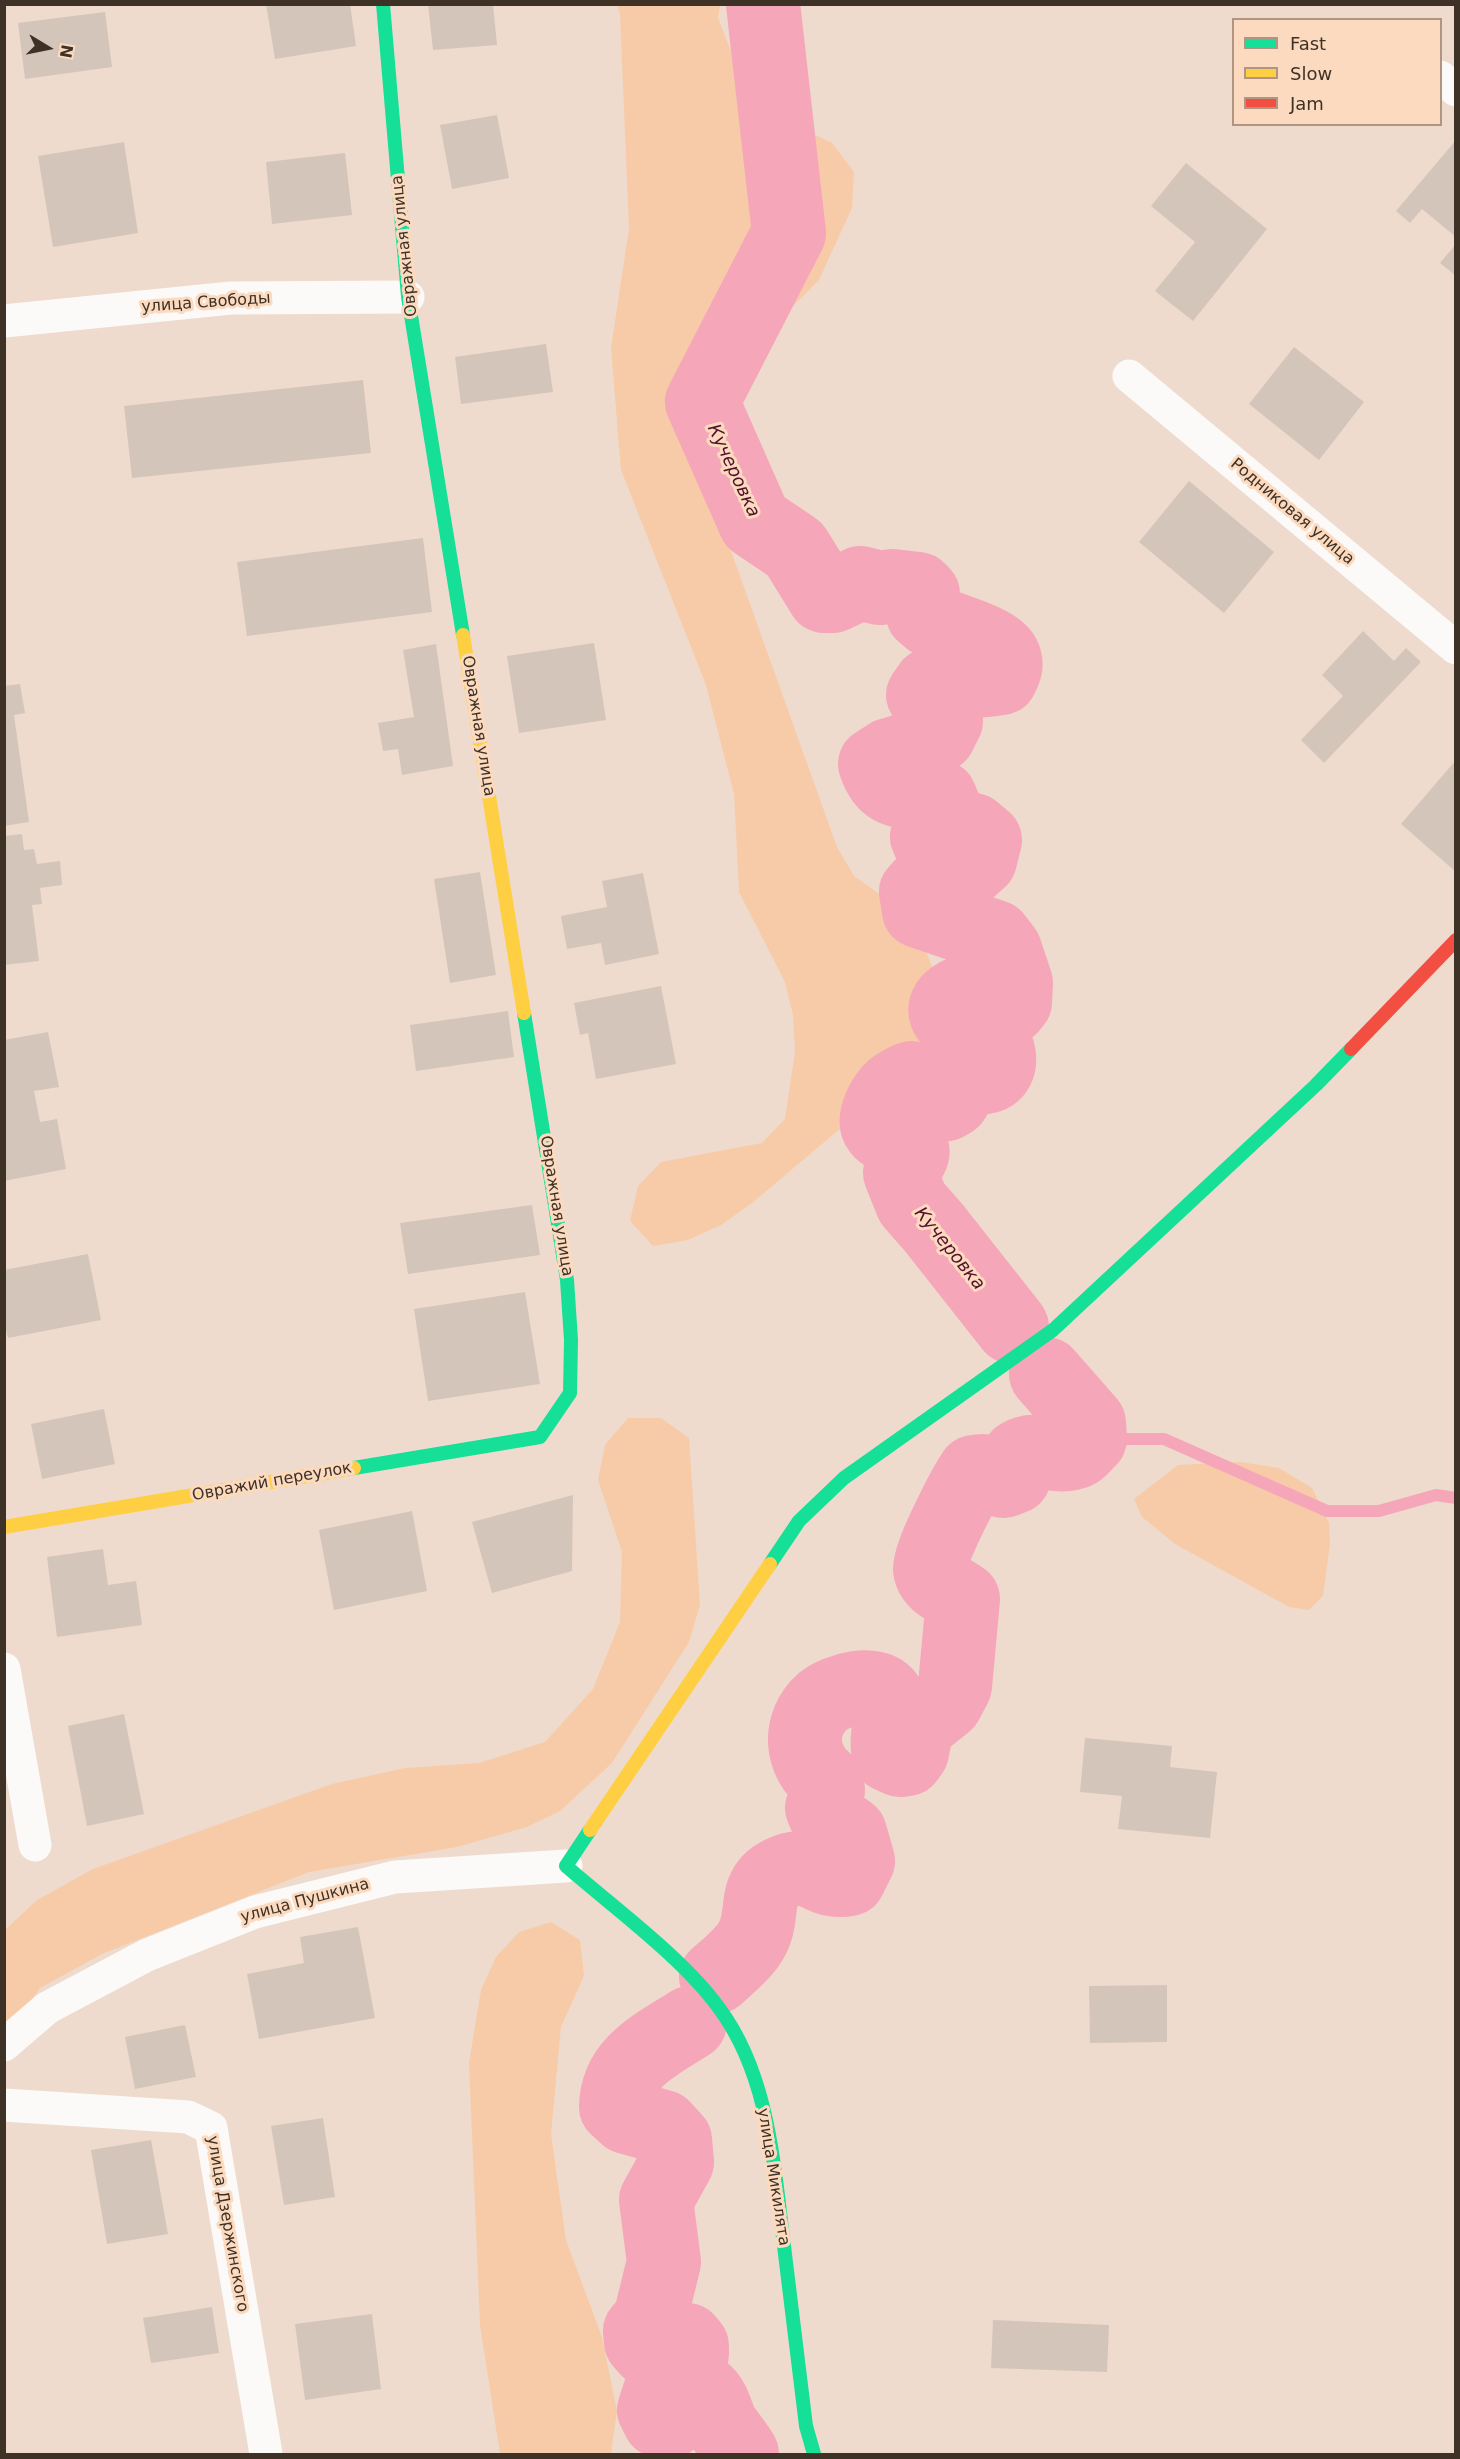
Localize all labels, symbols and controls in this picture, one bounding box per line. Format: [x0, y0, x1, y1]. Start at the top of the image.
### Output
north arrow [18, 18, 78, 78]
legend [1232, 18, 1442, 126]
text: Fast [1290, 33, 1326, 54]
text: N [56, 43, 77, 59]
text: Slow [1290, 63, 1332, 84]
text: Jam [1290, 93, 1324, 114]
street label: Овражная улица [388, 174, 422, 318]
street label: улица Свободы [141, 289, 271, 317]
water label: Кучеровка [702, 421, 764, 521]
street label: Родниковая улица [1226, 455, 1358, 569]
street label: Овражная улица [457, 654, 499, 798]
street label: Овражная улица [535, 1134, 577, 1278]
water label: Кучеровка [909, 1203, 989, 1295]
street label: Овражий переулок [191, 1459, 353, 1505]
street label: улица Пушкина [239, 1875, 371, 1927]
street label: улица Микилята [753, 2107, 793, 2247]
street label: улица Дзержинского [202, 2134, 252, 2314]

